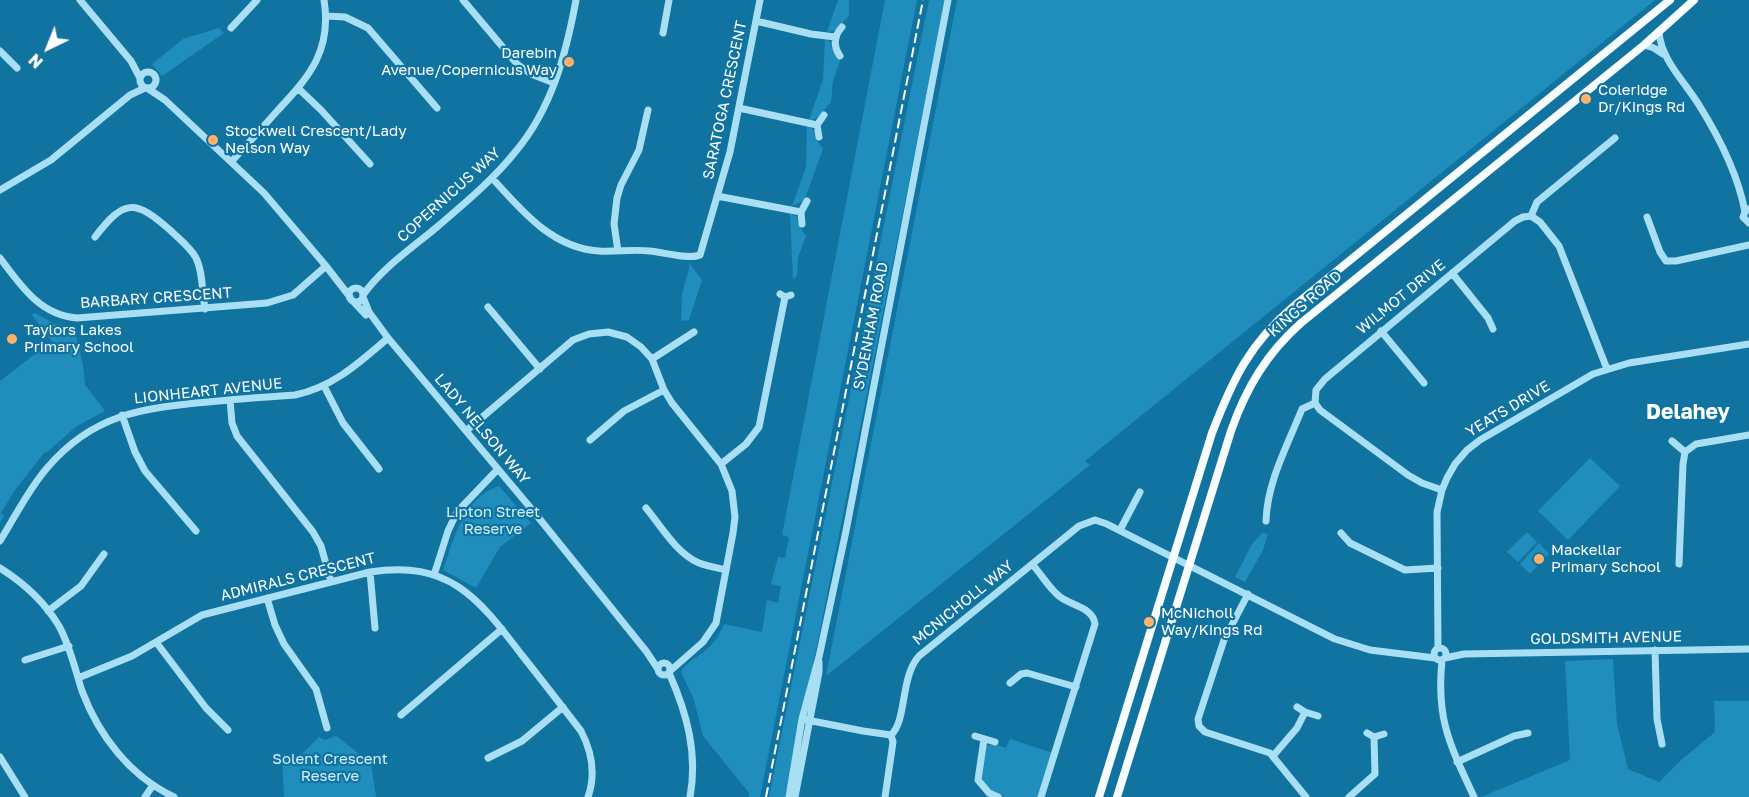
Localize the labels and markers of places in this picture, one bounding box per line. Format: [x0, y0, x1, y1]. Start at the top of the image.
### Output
place label: Darebin Avenue/Copernicus Way [381, 44, 557, 79]
marker: Darebin Avenue/Copernicus Way [562, 55, 576, 69]
place label: Coleridge Dr/Kings Rd [1598, 81, 1685, 116]
marker: Coleridge Dr/Kings Rd [1579, 92, 1593, 106]
place label: Stockwell Crescent/Lady Nelson Way [225, 122, 407, 157]
marker: Stockwell Crescent/Lady Nelson Way [206, 133, 220, 147]
place label: Taylors Lakes Primary School [24, 321, 134, 356]
marker: Taylors Lakes Primary School [5, 332, 19, 346]
place label: Mackellar Primary School [1551, 541, 1661, 576]
marker: Mackellar Primary School [1532, 552, 1546, 566]
place label: McNicholl Way/Kings Rd [1161, 604, 1262, 639]
marker: McNicholl Way/Kings Rd [1142, 615, 1156, 629]

